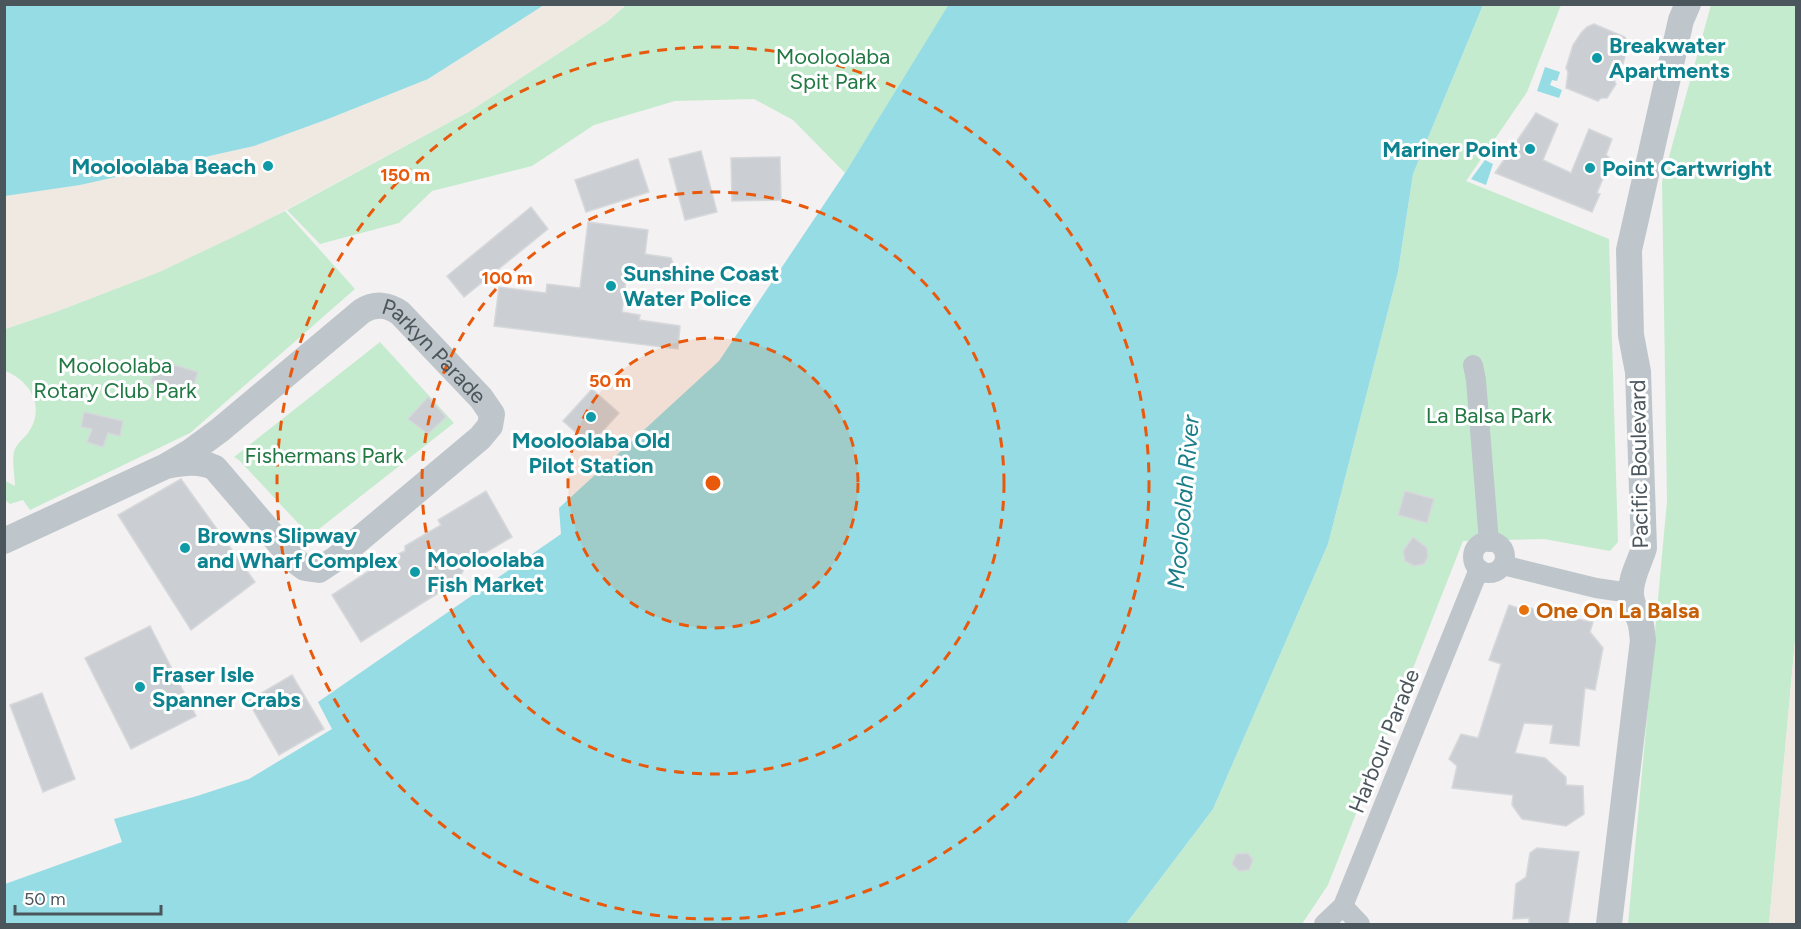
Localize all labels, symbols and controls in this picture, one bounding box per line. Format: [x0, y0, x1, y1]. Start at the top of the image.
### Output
place label: Breakwater Apartments [1609, 32, 1730, 84]
park label: Mooloolaba Spit Park [776, 43, 890, 95]
marker: Breakwater Apartments [1590, 51, 1604, 65]
place label: Mariner Point [1382, 136, 1518, 163]
marker: Mariner Point [1523, 142, 1537, 156]
place label: Mooloolaba Beach [71, 153, 256, 180]
place label: Point Cartwright [1602, 155, 1772, 182]
marker: Mooloolaba Beach [261, 159, 275, 173]
marker: Point Cartwright [1583, 161, 1597, 175]
text: 150 m [380, 164, 430, 186]
place label: Sunshine Coast Water Police [623, 260, 780, 312]
text: 100 m [482, 267, 532, 289]
marker: Sunshine Coast Water Police [604, 279, 618, 293]
street label: Parkyn Parade [379, 292, 492, 409]
park label: Mooloolaba Rotary Club Park [33, 352, 197, 404]
text: 50 m [589, 370, 631, 392]
street label: Pacific Boulevard [1624, 379, 1654, 549]
park label: La Balsa Park [1426, 402, 1552, 429]
marker: Mooloolaba Old Pilot Station [584, 410, 598, 424]
water label: Mooloolah River [1161, 413, 1205, 590]
place label: Mooloolaba Old Pilot Station [512, 427, 670, 479]
park label: Fishermans Park [245, 442, 404, 469]
centre of rings [703, 473, 723, 493]
place label: Browns Slipway and Wharf Complex [197, 522, 398, 574]
marker: Browns Slipway and Wharf Complex [178, 541, 192, 555]
place label: Mooloolaba Fish Market [427, 546, 544, 598]
marker: Mooloolaba Fish Market [408, 565, 422, 579]
place label: One On La Balsa [1536, 597, 1700, 624]
marker: One On La Balsa [1517, 603, 1531, 617]
place label: Fraser Isle Spanner Crabs [152, 661, 300, 713]
street label: Harbour Parade [1343, 665, 1425, 817]
marker: Fraser Isle Spanner Crabs [133, 680, 147, 694]
scale bar [15, 878, 160, 916]
text: 50 m [24, 888, 66, 910]

